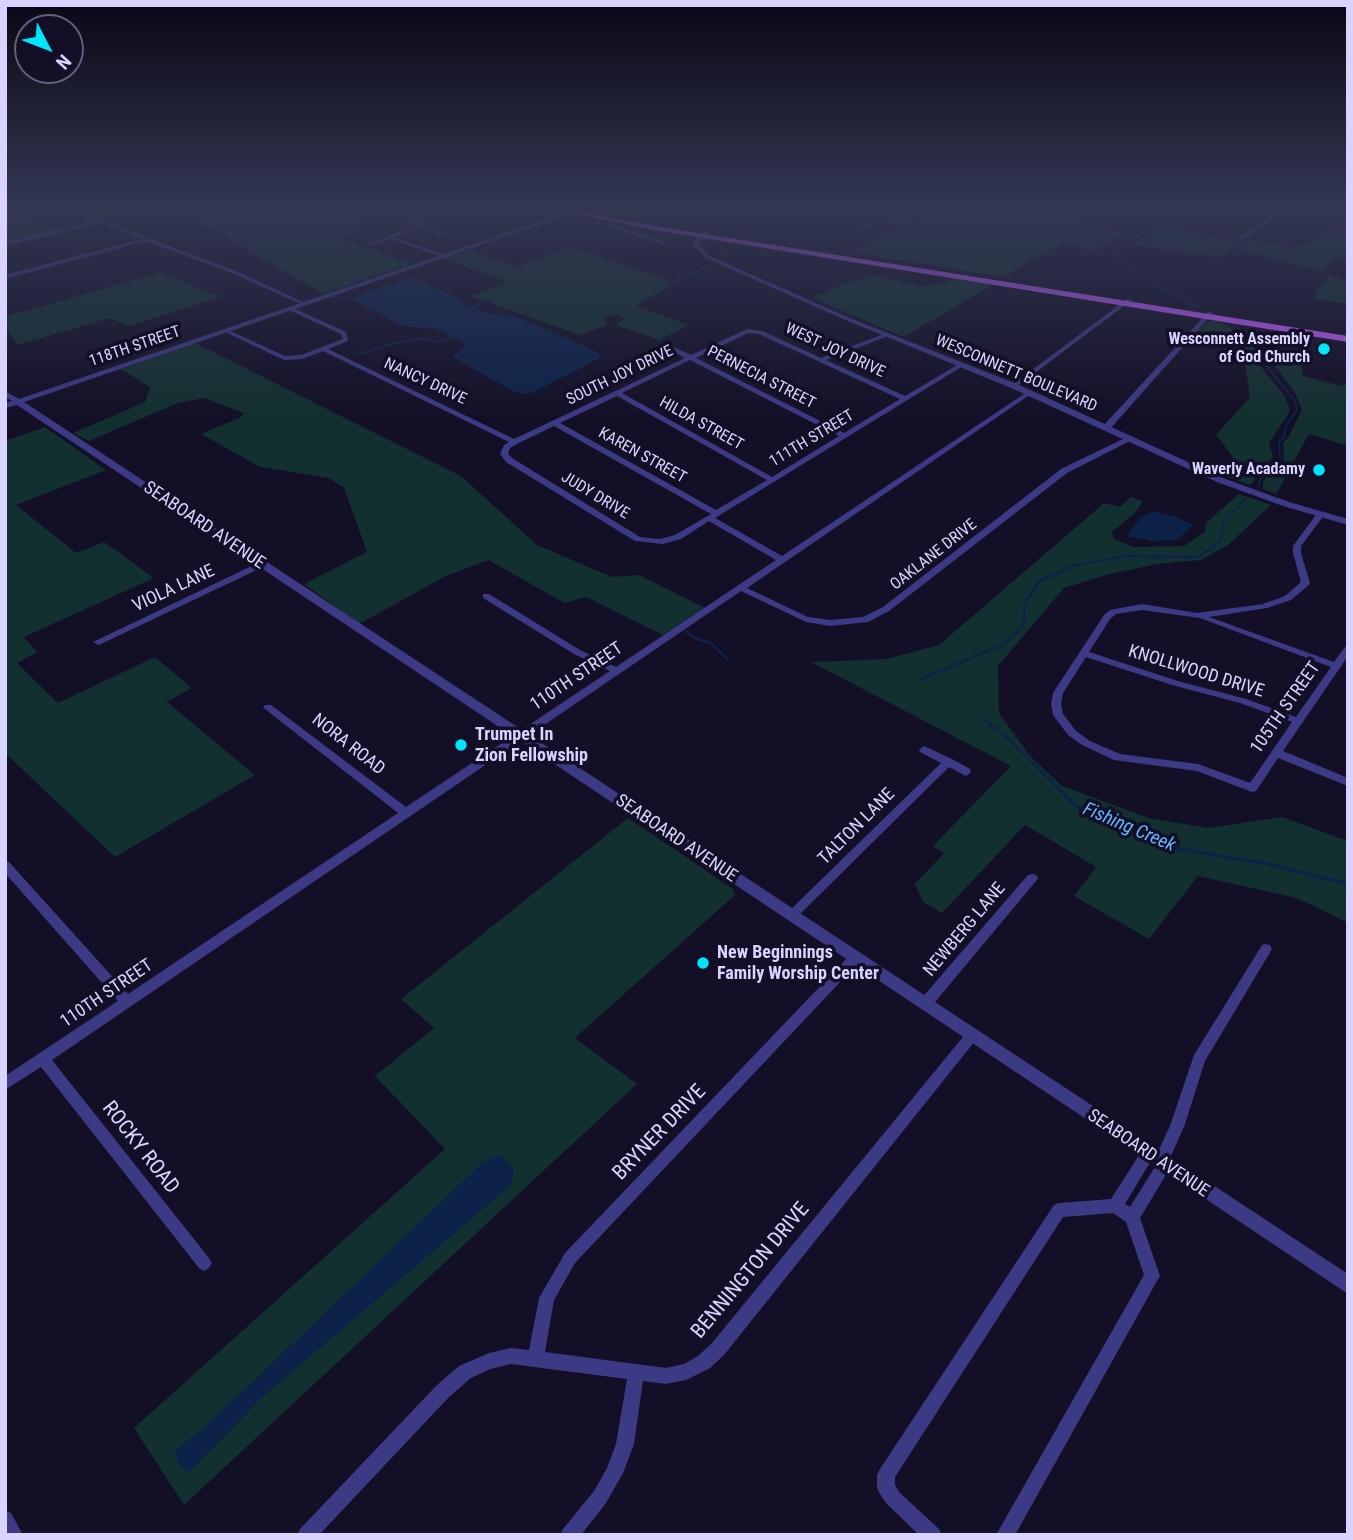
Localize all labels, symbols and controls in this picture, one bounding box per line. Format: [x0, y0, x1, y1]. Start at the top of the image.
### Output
north arrow [14, 14, 84, 84]
text: N [51, 50, 76, 74]
street label: WEST JOY DRIVE [782, 319, 888, 383]
street label: 118TH STREET [87, 322, 183, 372]
place label: Wesconnett Assembly of God Church [1168, 330, 1310, 368]
street label: WESCONNETT BOULEVARD [932, 331, 1100, 417]
marker: Wesconnett Assembly of God Church [1316, 341, 1332, 357]
street label: SOUTH JOY DRIVE [563, 342, 677, 410]
street label: PERNECIA STREET [704, 342, 818, 414]
street label: NANCY DRIVE [381, 355, 469, 409]
street label: HILDA STREET [656, 393, 746, 455]
street label: 111TH STREET [766, 406, 858, 472]
street label: KAREN STREET [595, 424, 689, 488]
place label: Waverly Acadamy [1192, 460, 1305, 480]
marker: Waverly Acadamy [1311, 462, 1327, 478]
street label: JUDY DRIVE [557, 468, 633, 524]
street label: SEABOARD AVENUE [139, 477, 269, 575]
street label: OAKLANE DRIVE [887, 515, 981, 595]
street label: VIOLA LANE [130, 561, 218, 617]
street label: 110TH STREET [527, 638, 627, 716]
street label: KNOLLWOOD DRIVE [1126, 641, 1266, 703]
street label: 105TH STREET [1246, 658, 1326, 758]
street label: NORA ROAD [307, 710, 389, 780]
place label: Trumpet In Zion Fellowship [475, 724, 588, 766]
marker: Trumpet In Zion Fellowship [453, 737, 469, 753]
street label: TALTON LANE [814, 784, 900, 870]
street label: SEABOARD AVENUE [611, 790, 741, 888]
water label: Fishing Creek [1079, 798, 1179, 858]
street label: NEWBERG LANE [919, 879, 1011, 981]
place label: New Beginnings Family Worship Center [717, 942, 879, 984]
street label: 110TH STREET [57, 955, 157, 1033]
marker: New Beginnings Family Worship Center [695, 955, 711, 971]
street label: BRYNER DRIVE [608, 1080, 712, 1186]
street label: ROCKY ROAD [96, 1097, 184, 1199]
street label: SEABOARD AVENUE [1083, 1105, 1213, 1203]
street label: BENNINGTON DRIVE [687, 1198, 815, 1344]

